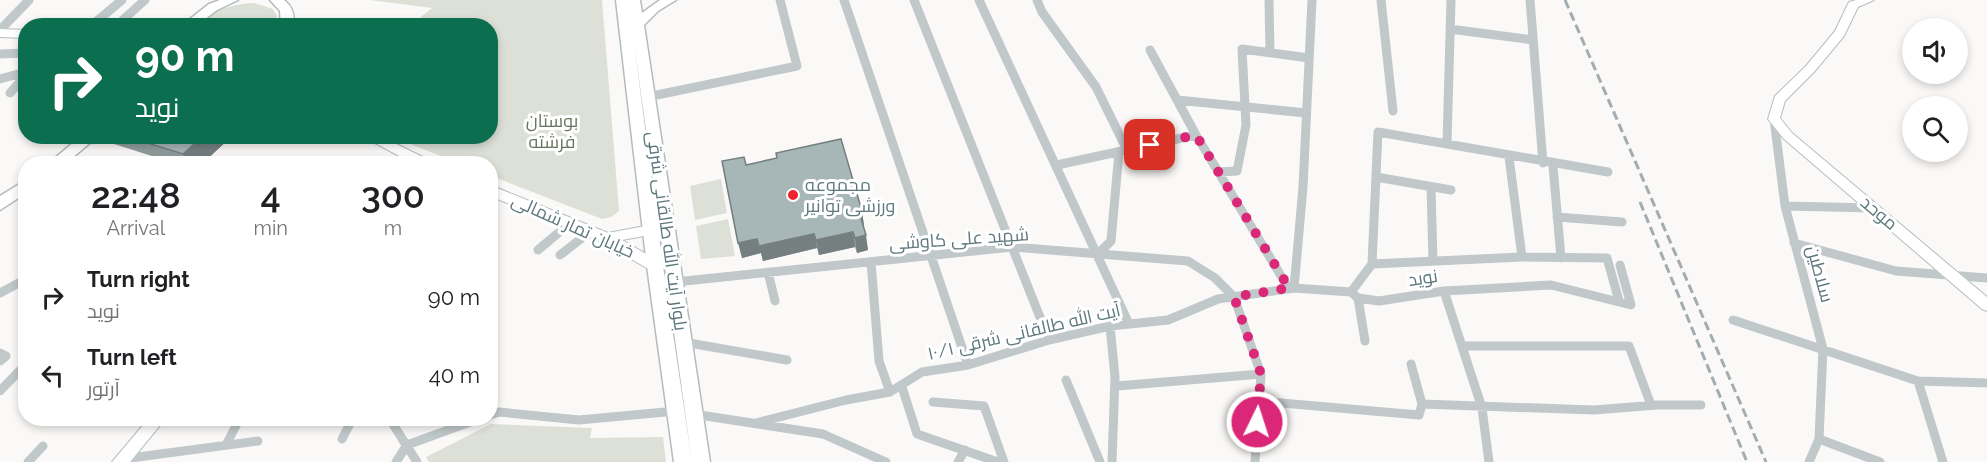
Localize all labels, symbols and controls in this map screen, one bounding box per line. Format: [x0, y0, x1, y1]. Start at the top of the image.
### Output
map controls [1902, 18, 1968, 162]
button: sound [1902, 18, 1968, 84]
text: 90 m [135, 32, 235, 81]
icon: right [36, 42, 114, 120]
text: نوید [135, 92, 179, 123]
button: search [1902, 96, 1968, 162]
park label: بوستان فرشته [526, 110, 578, 153]
pin [1124, 119, 1175, 170]
icon: arrive [1133, 128, 1166, 161]
street label: بلوار آیت الله طالقانی شرقی [642, 130, 693, 332]
text: 22:48 [91, 174, 181, 216]
text: 4 [261, 174, 281, 216]
text: 300 [361, 174, 425, 216]
place label: مجموعه ورزشی توانیر [804, 174, 895, 217]
marker: مجموعه ورزشی توانیر [786, 188, 800, 202]
street label: خیابان تمار شمالی [508, 189, 638, 263]
street label: موحد [1856, 191, 1902, 235]
text: Arrival [106, 216, 165, 240]
text: min [254, 216, 288, 240]
text: m [384, 216, 402, 240]
street label: شهید علی کاوشی [888, 223, 1030, 255]
street label: سلاطین [1802, 243, 1838, 305]
street label: نوید [1407, 265, 1439, 291]
text: Turn right [87, 266, 190, 292]
icon: right [36, 281, 69, 314]
text: 90 m [428, 284, 480, 310]
street label: آیت الله طالقانی شرقی ۱۰/۱ [925, 298, 1123, 365]
text: نوید [87, 299, 120, 323]
text: Turn left [87, 344, 177, 370]
icon: left [36, 359, 69, 392]
text: 40 m [429, 362, 480, 388]
text: آرتور [87, 377, 120, 401]
position arrow [1225, 390, 1289, 454]

